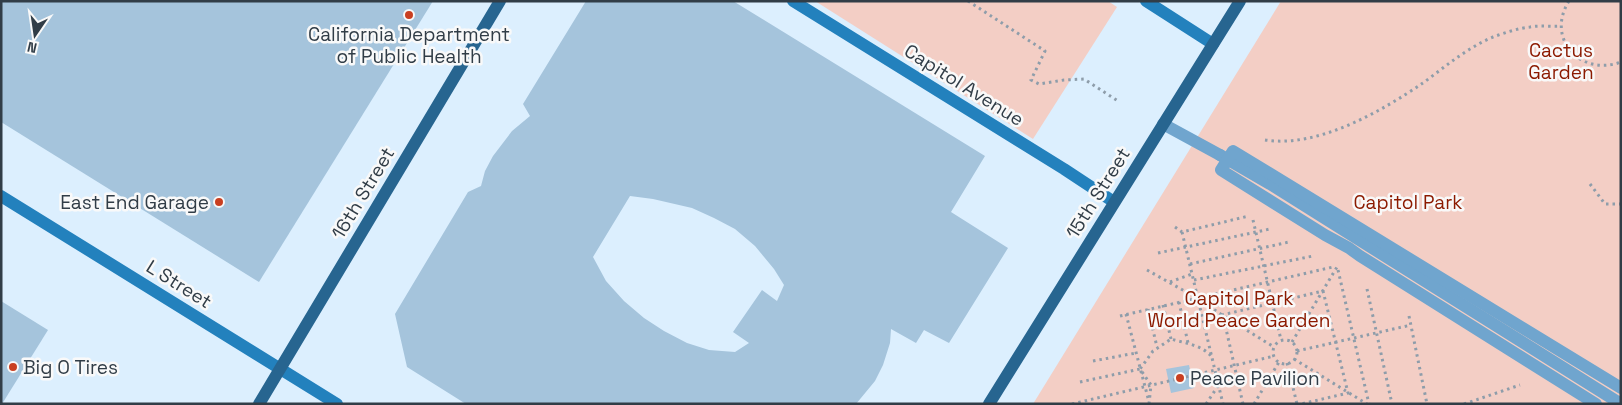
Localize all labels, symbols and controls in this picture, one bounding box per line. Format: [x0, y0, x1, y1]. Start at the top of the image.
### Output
marker: California Department of Public Health [403, 9, 415, 21]
north arrow [10, 10, 60, 60]
place label: California Department of Public Health [308, 22, 510, 69]
text: N [25, 38, 39, 57]
street label: Capitol Avenue [899, 38, 1029, 132]
park label: Cactus Garden [1528, 38, 1594, 85]
street label: 16th Street [326, 142, 400, 244]
street label: 15th Street [1060, 143, 1136, 243]
place label: East End Garage [60, 190, 209, 215]
park label: Capitol Park [1353, 190, 1463, 215]
marker: East End Garage [213, 196, 225, 208]
street label: L Street [141, 254, 217, 314]
park label: Capitol Park World Peace Garden [1148, 286, 1330, 333]
place label: Big O Tires [23, 355, 118, 380]
marker: Big O Tires [7, 361, 19, 373]
place label: Peace Pavilion [1190, 366, 1320, 391]
marker: Peace Pavilion [1174, 372, 1186, 384]

